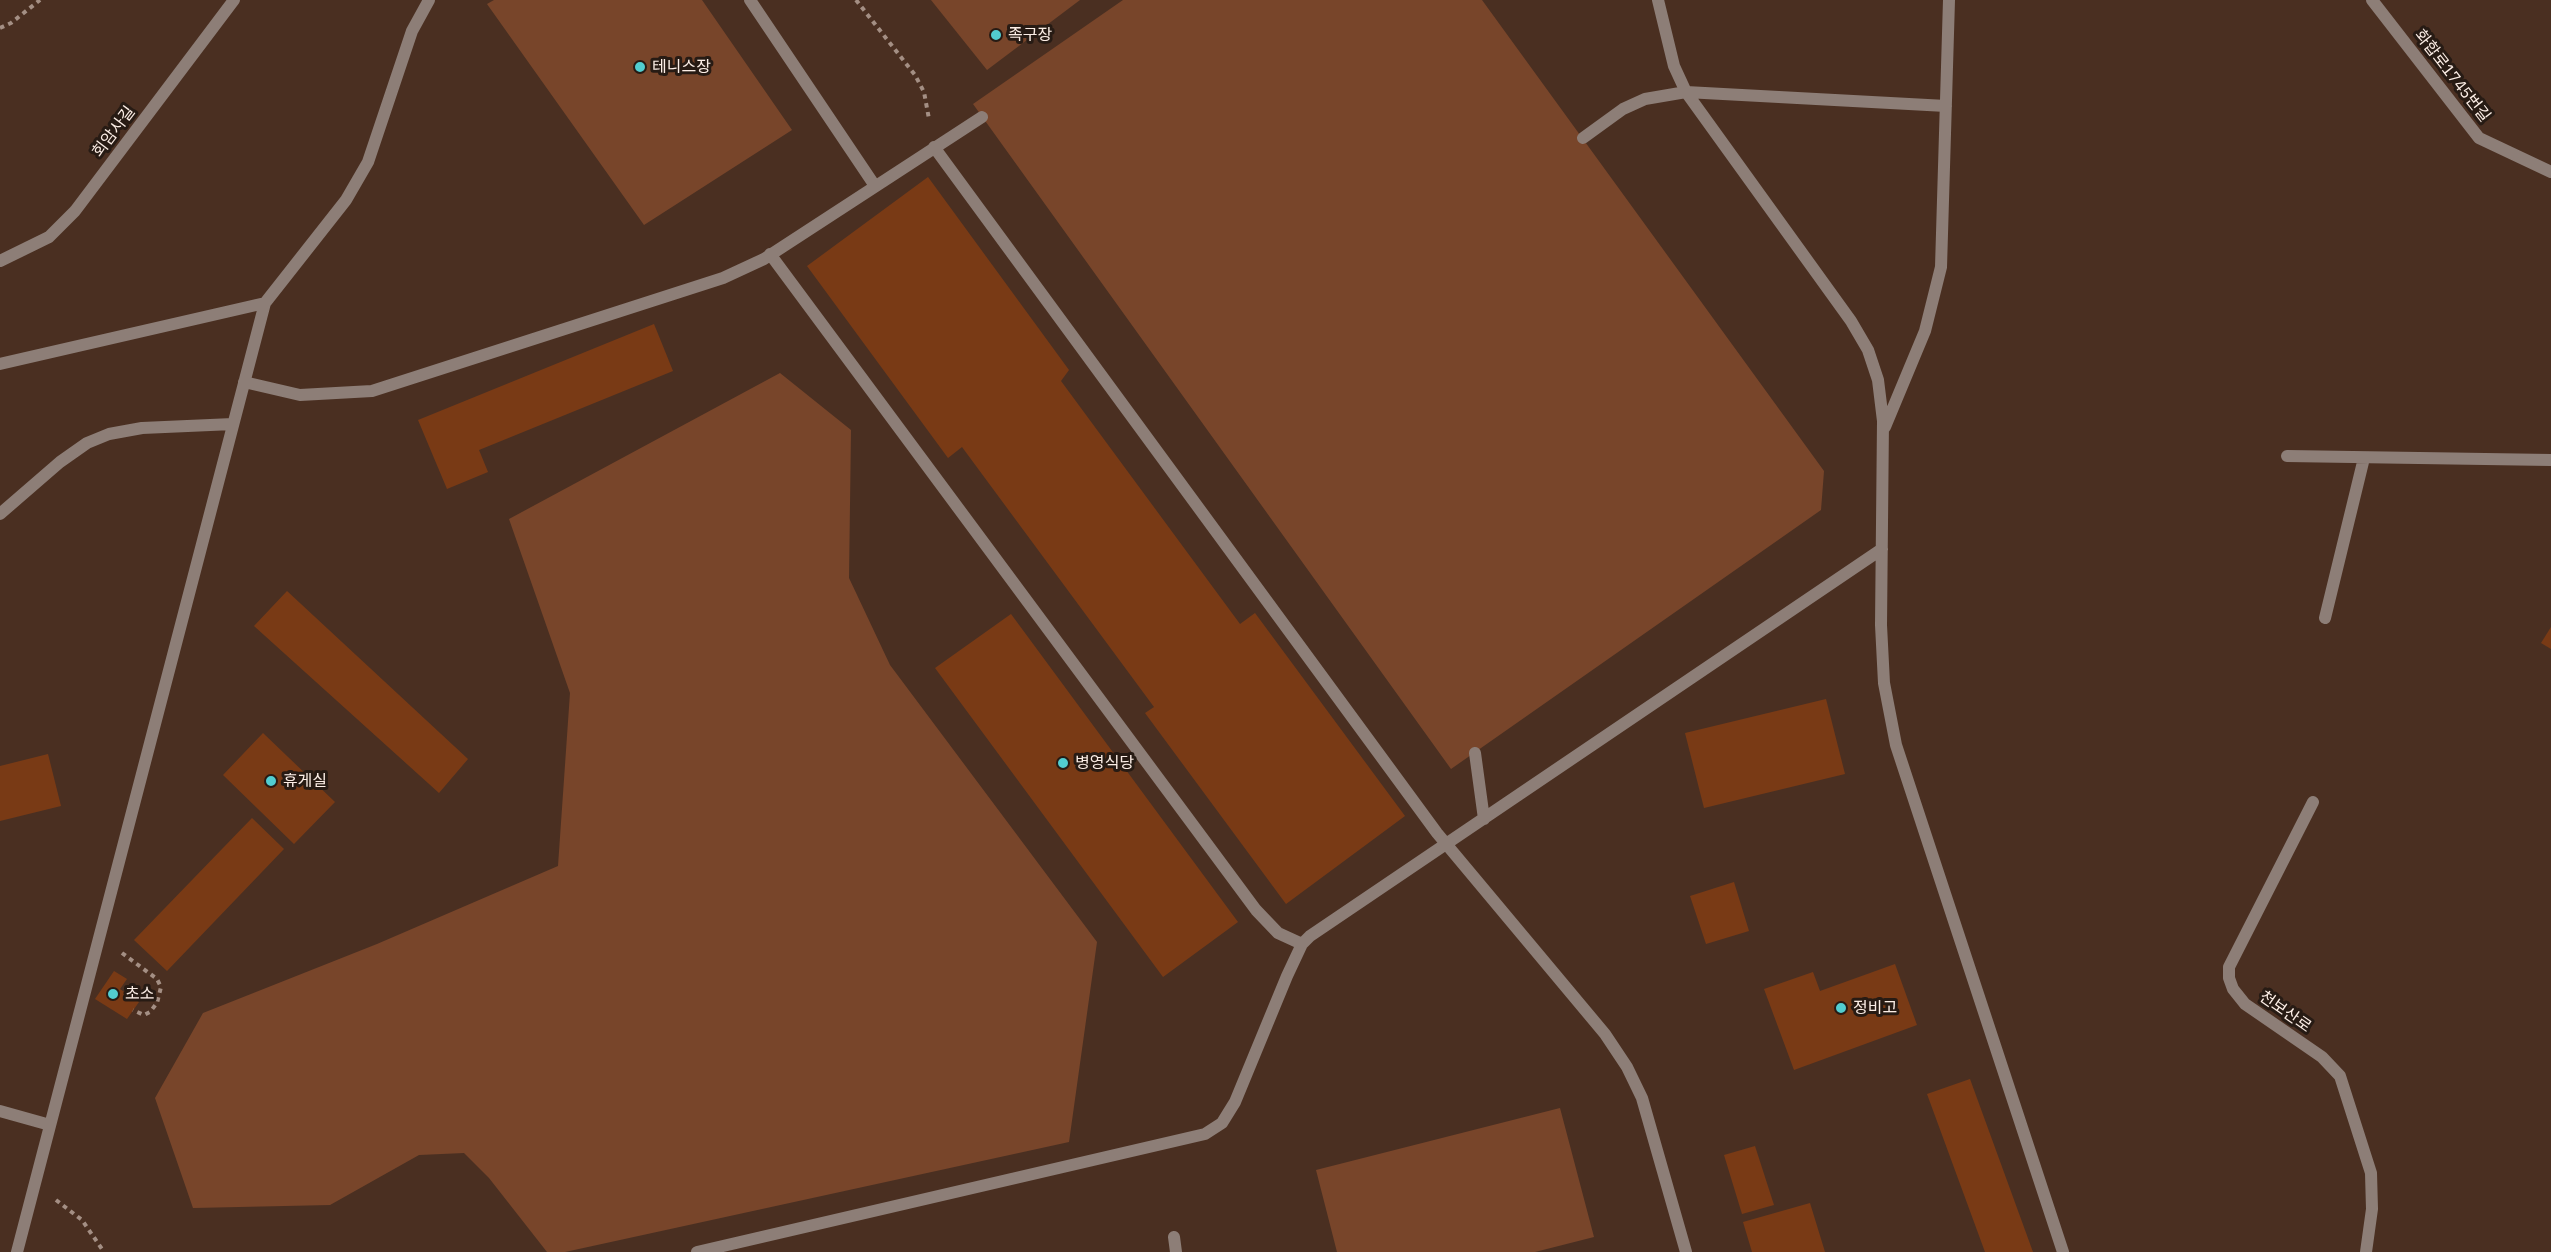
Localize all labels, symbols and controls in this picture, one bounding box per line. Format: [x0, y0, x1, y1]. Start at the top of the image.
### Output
place label: 족구장 [1008, 25, 1052, 45]
street label: 화합로1745번길 [2410, 26, 2494, 126]
marker: 족구장 [989, 28, 1003, 42]
place label: 테니스장 [652, 57, 711, 77]
marker: 테니스장 [633, 60, 647, 74]
street label: 회암사길 [89, 103, 139, 161]
place label: 병영식당 [1075, 753, 1134, 773]
marker: 병영식당 [1056, 756, 1070, 770]
place label: 휴게실 [283, 771, 327, 791]
marker: 휴게실 [264, 774, 278, 788]
place label: 초소 [125, 984, 154, 1004]
marker: 초소 [106, 987, 120, 1001]
street label: 천보산로 [2255, 987, 2315, 1037]
place label: 정비고 [1853, 998, 1897, 1018]
marker: 정비고 [1834, 1001, 1848, 1015]

